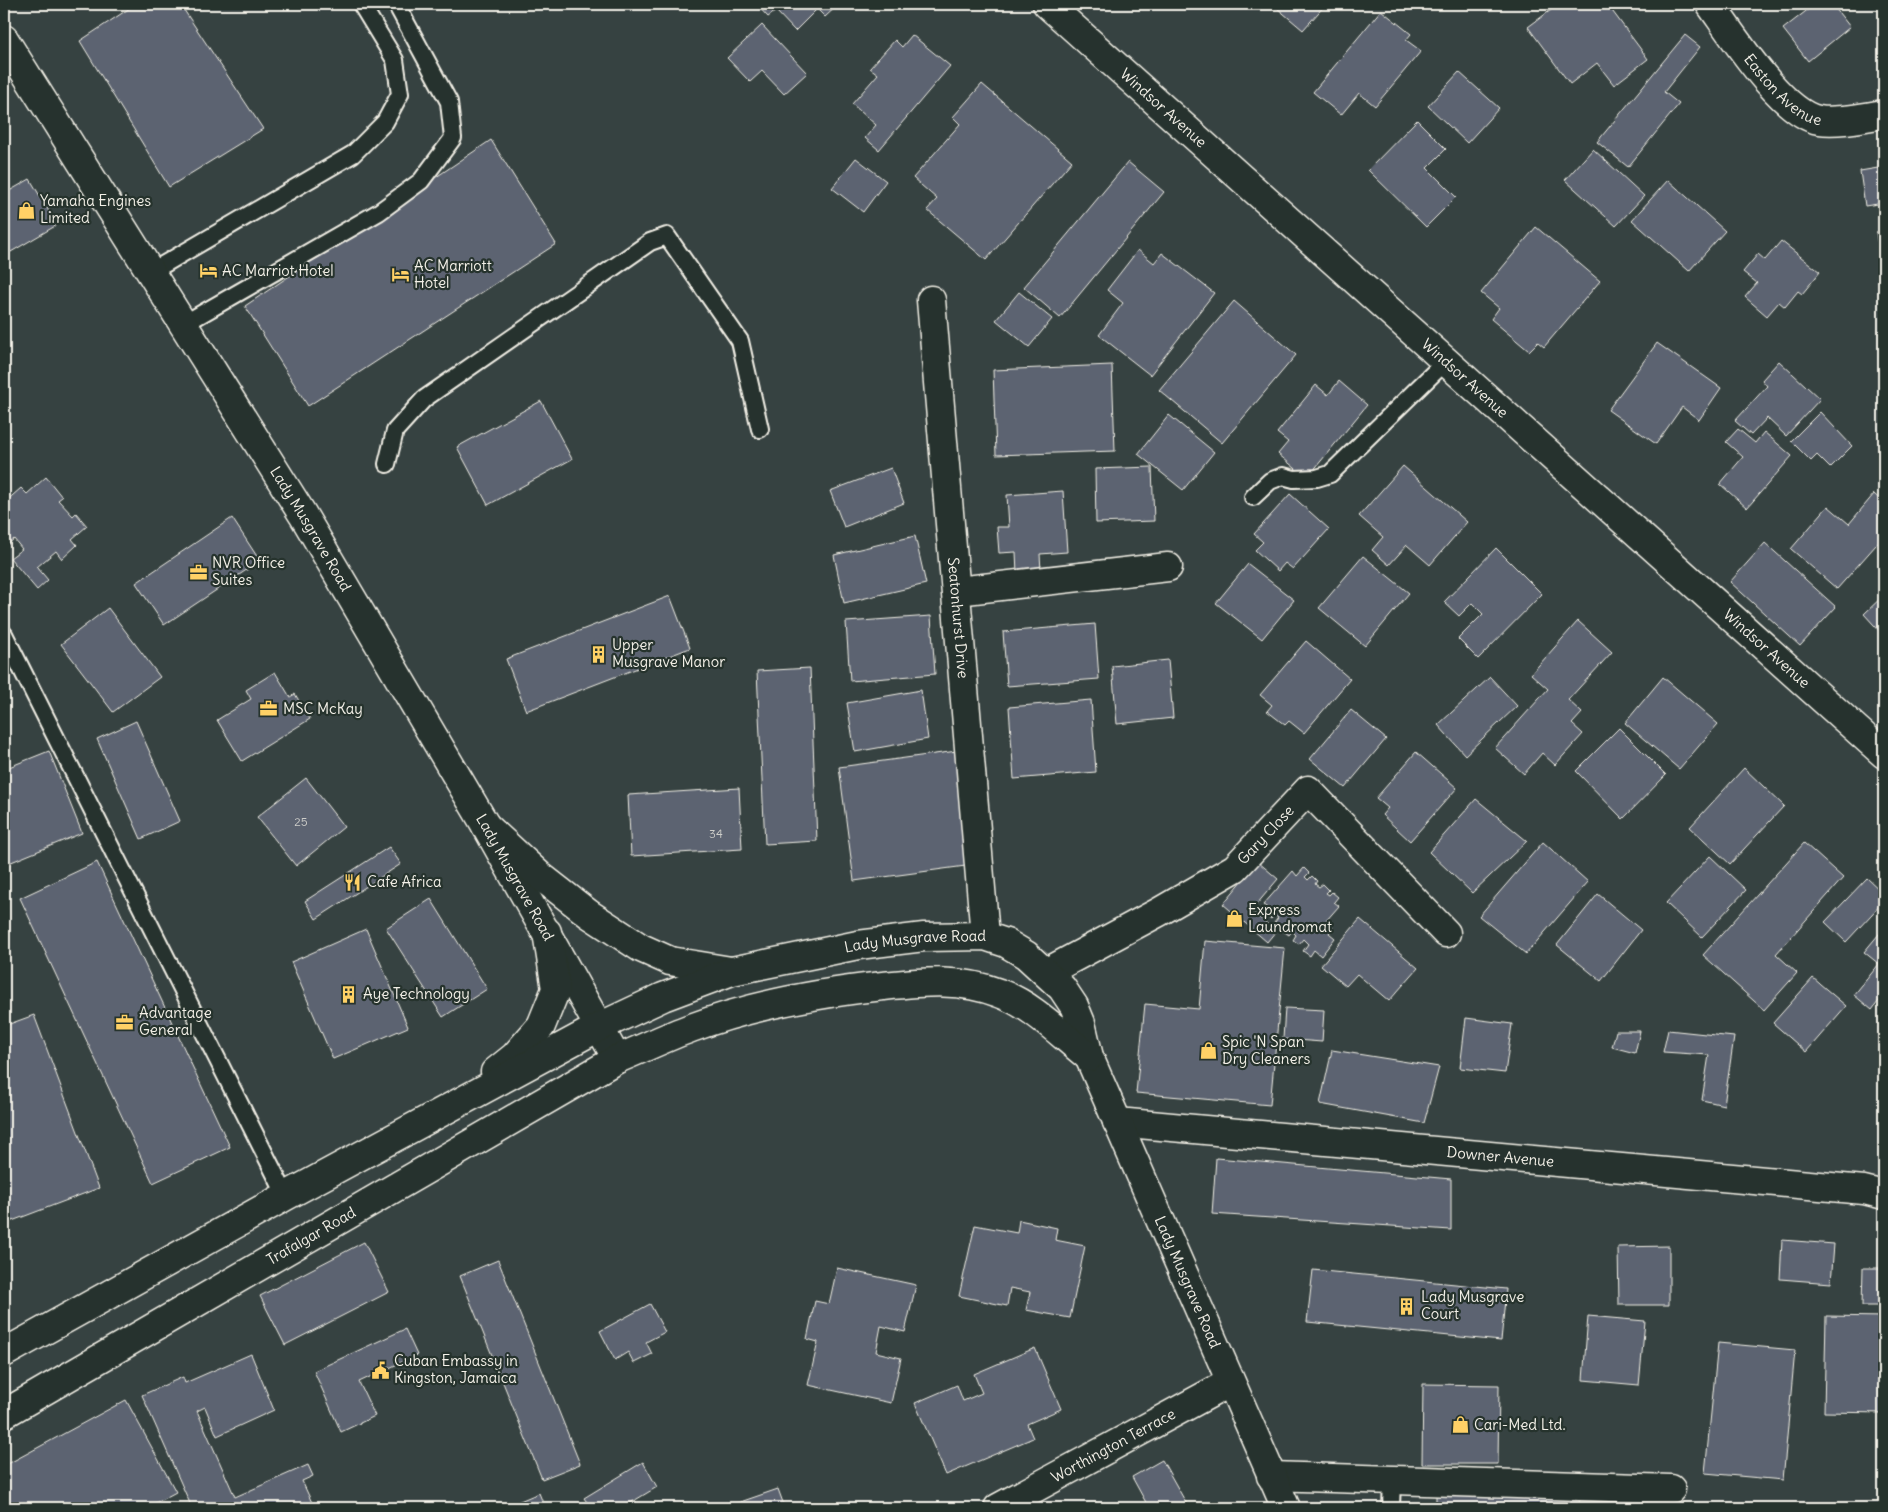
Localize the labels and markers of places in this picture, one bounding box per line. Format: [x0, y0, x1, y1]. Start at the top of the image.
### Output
place label: Yamaha Engines Limited [40, 191, 151, 227]
shop icon: Yamaha Engines Limited [16, 200, 36, 220]
place label: AC Marriott Hotel [414, 256, 492, 292]
hotel icon: AC Marriot Hotel [198, 261, 218, 281]
place label: AC Marriot Hotel [222, 261, 334, 280]
hotel icon: AC Marriott Hotel [390, 265, 410, 285]
place label: NVR Office Suites [212, 553, 285, 589]
office icon: NVR Office Suites [188, 562, 208, 582]
place label: Upper Musgrave Manor [612, 635, 725, 671]
building icon: Upper Musgrave Manor [588, 644, 608, 664]
office icon: MSC McKay [259, 699, 279, 719]
place label: MSC McKay [283, 699, 363, 718]
restaurant icon: Cafe Africa [343, 872, 363, 892]
place label: Cafe Africa [367, 872, 442, 891]
place label: Express Laundromat [1248, 900, 1332, 936]
shop icon: Express Laundromat [1224, 909, 1244, 929]
building icon: Aye Technology [339, 984, 359, 1004]
place label: Aye Technology [363, 984, 470, 1003]
place label: Advantage General [139, 1003, 212, 1039]
office icon: Advantage General [115, 1012, 135, 1032]
place label: Spic 'N Span Dry Cleaners [1222, 1032, 1311, 1068]
shop icon: Spic 'N Span Dry Cleaners [1198, 1041, 1218, 1061]
place label: Lady Musgrave Court [1421, 1287, 1524, 1323]
building icon: Lady Musgrave Court [1397, 1296, 1417, 1316]
place label: Cuban Embassy in Kingston, Jamaica [394, 1351, 518, 1387]
public building icon: Cuban Embassy in Kingston, Jamaica [370, 1360, 390, 1380]
shop icon: Cari-Med Ltd. [1450, 1415, 1470, 1435]
place label: Cari-Med Ltd. [1474, 1415, 1566, 1434]

